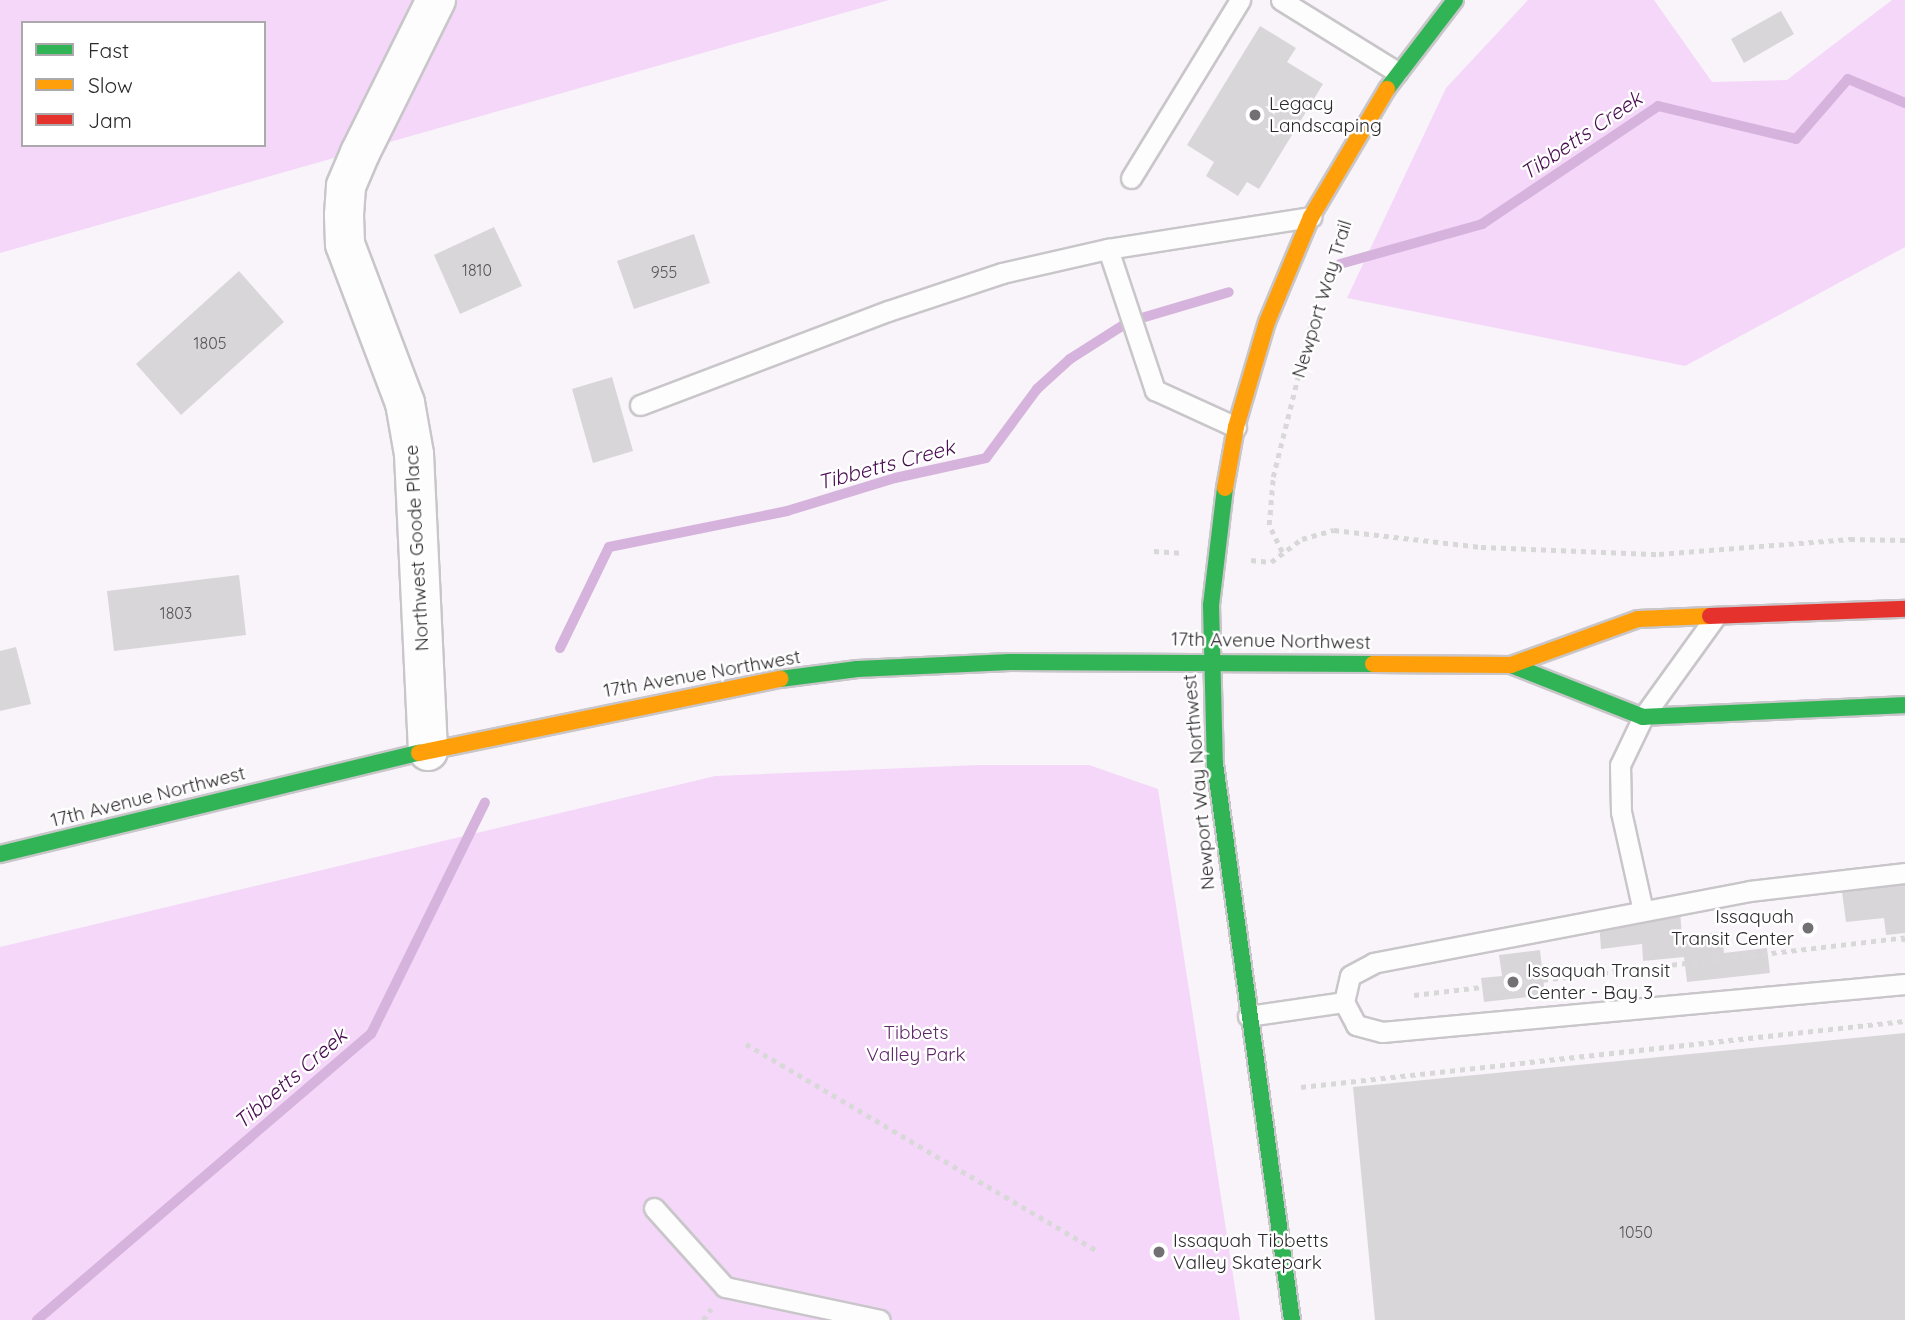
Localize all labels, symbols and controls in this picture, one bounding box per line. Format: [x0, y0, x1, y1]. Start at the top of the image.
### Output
legend [21, 21, 266, 147]
text: Fast [88, 37, 129, 63]
text: Slow [88, 72, 133, 98]
water label: Tibbetts Creek [1515, 85, 1647, 185]
place label: Legacy Landscaping [1269, 93, 1382, 137]
text: Jam [88, 107, 132, 133]
marker: Legacy Landscaping [1247, 107, 1263, 123]
street label: Newport Way Trail [1287, 217, 1357, 381]
house number: 1810 [462, 260, 492, 280]
house number: 955 [651, 262, 677, 282]
house number: 1805 [194, 333, 226, 353]
water label: Tibbetts Creek [815, 434, 957, 494]
street label: Northwest Goode Place [400, 444, 434, 652]
house number: 1803 [160, 603, 192, 623]
street label: 17th Avenue Northwest [1171, 628, 1371, 654]
street label: 17th Avenue Northwest [602, 645, 802, 703]
street label: Newport Way Northwest [1178, 673, 1220, 891]
street label: 17th Avenue Northwest [48, 762, 248, 832]
place label: Issaquah Transit Center [1671, 906, 1794, 950]
marker: Issaquah Transit Center [1800, 920, 1816, 936]
place label: Issaquah Transit Center - Bay 3 [1527, 960, 1670, 1004]
marker: Issaquah Transit Center - Bay 3 [1505, 974, 1521, 990]
water label: Tibbetts Creek [229, 1022, 351, 1134]
park label: Tibbets Valley Park [866, 1022, 966, 1066]
house number: 1050 [1619, 1222, 1653, 1242]
place label: Issaquah Tibbetts Valley Skatepark [1173, 1230, 1329, 1274]
marker: Issaquah Tibbetts Valley Skatepark [1151, 1244, 1167, 1260]

